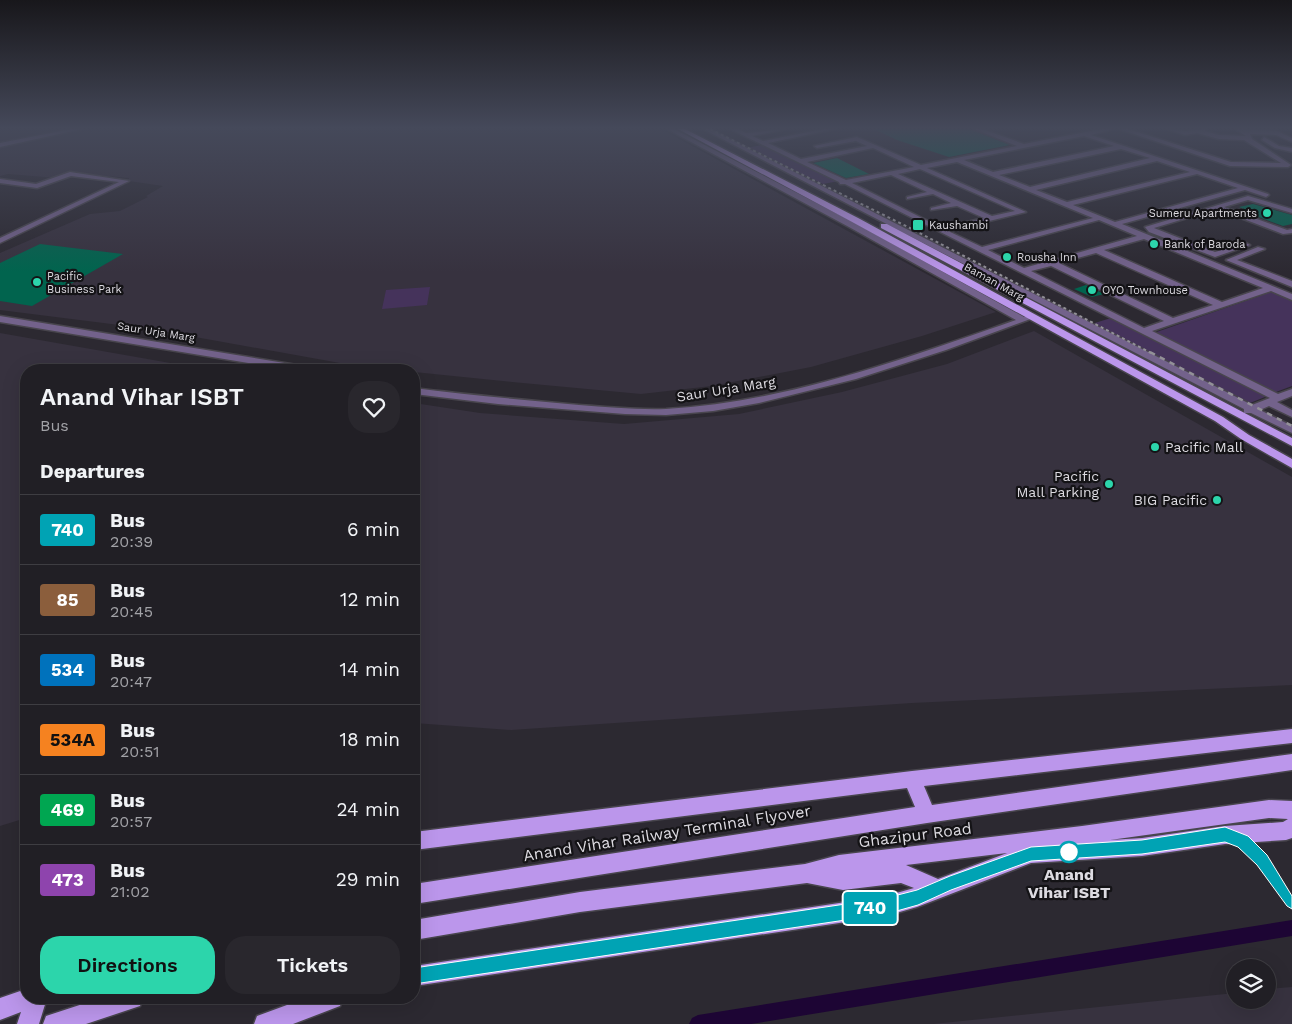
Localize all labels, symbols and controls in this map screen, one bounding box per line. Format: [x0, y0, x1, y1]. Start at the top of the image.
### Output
place label: Sumeru Apartments [1149, 207, 1257, 220]
marker: Sumeru Apartments [1261, 207, 1273, 219]
marker: Kaushambi [911, 218, 925, 232]
place label: Kaushambi [929, 219, 988, 232]
marker: Bank of Baroda [1148, 238, 1160, 250]
place label: Bank of Baroda [1164, 238, 1246, 251]
marker: Rousha Inn [1001, 251, 1013, 263]
place label: Rousha Inn [1017, 251, 1077, 264]
street label: Baman Marg [962, 260, 1026, 304]
place label: Pacific Business Park [47, 270, 122, 296]
marker: Pacific Business Park [31, 276, 43, 288]
marker: OYO Townhouse [1086, 284, 1098, 296]
place label: OYO Townhouse [1102, 284, 1188, 297]
street label: Saur Urja Marg [116, 319, 196, 345]
street label: Saur Urja Marg [675, 373, 777, 405]
button: heart [348, 381, 400, 433]
text: Anand Vihar ISBT [40, 383, 244, 411]
text: Bus [40, 416, 69, 435]
place label: Pacific Mall [1165, 439, 1244, 455]
marker: Pacific Mall [1149, 441, 1161, 453]
text: Departures [40, 460, 145, 483]
place label: Pacific Mall Parking [1016, 468, 1100, 500]
marker: Pacific Mall Parking [1103, 478, 1115, 490]
place label: BIG Pacific [1134, 492, 1207, 508]
marker: BIG Pacific [1211, 494, 1223, 506]
text: Bus [110, 509, 145, 532]
text: 6 min [347, 518, 400, 541]
text: 740 [51, 519, 84, 540]
text: 20:39 [110, 532, 153, 551]
text: Bus [110, 579, 145, 602]
text: 12 min [340, 588, 400, 611]
text: 85 [57, 589, 78, 610]
text: 20:45 [110, 602, 153, 621]
text: Bus [110, 649, 145, 672]
text: 14 min [340, 658, 400, 681]
text: 534 [51, 659, 84, 680]
text: 20:47 [110, 672, 152, 691]
text: Bus [120, 719, 155, 742]
text: 18 min [339, 728, 400, 751]
text: 534A [50, 729, 95, 750]
text: 20:51 [120, 742, 160, 761]
text: Bus [110, 789, 145, 812]
text: 24 min [336, 798, 400, 821]
text: 469 [51, 799, 84, 820]
street label: Anand Vihar Railway Terminal Flyover [522, 801, 813, 865]
text: 20:57 [110, 812, 152, 831]
street label: Ghazipur Road [857, 819, 973, 851]
marker: Anand Vihar ISBT [1058, 841, 1080, 863]
text: Bus [110, 859, 145, 882]
place label: Anand Vihar ISBT [1028, 865, 1111, 902]
text: 29 min [336, 868, 400, 891]
text: 473 [51, 869, 84, 890]
text: 21:02 [110, 882, 150, 901]
line badge: 740 [841, 892, 899, 924]
text: 740 [854, 897, 886, 918]
button: Directions [40, 936, 215, 994]
button: Tickets [225, 936, 400, 994]
map controls [1226, 959, 1276, 1009]
button: layers [1226, 959, 1276, 1009]

